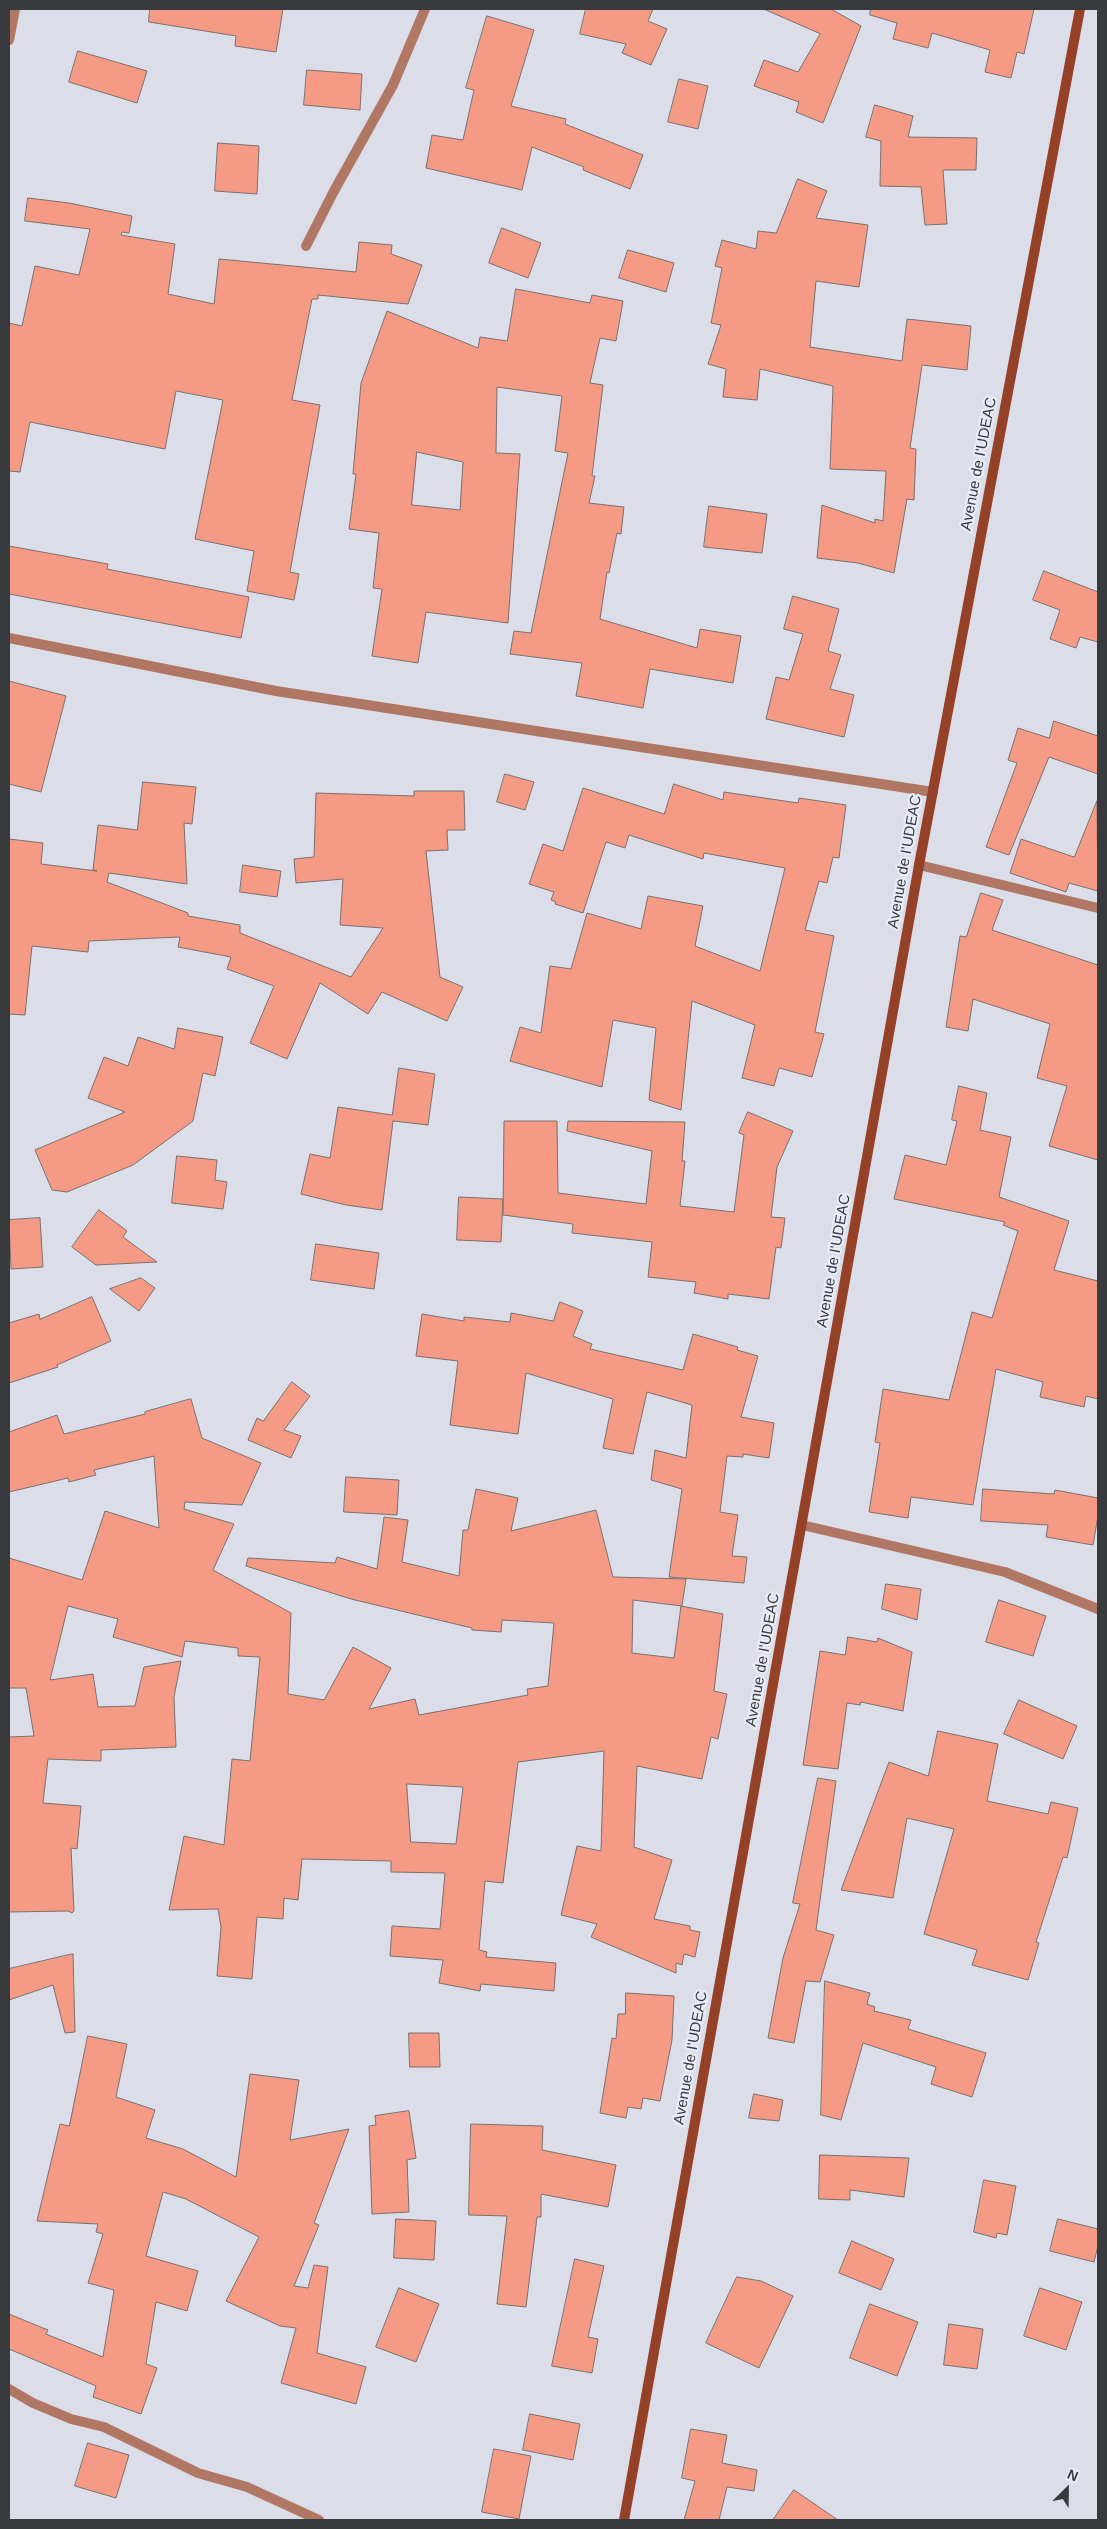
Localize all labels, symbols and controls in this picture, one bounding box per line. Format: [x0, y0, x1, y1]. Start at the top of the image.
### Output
street label: Avenue de I'UDEAC [957, 396, 1001, 532]
street label: Avenue de I'UDEAC [884, 794, 926, 930]
street label: Avenue de I'UDEAC [813, 1193, 855, 1329]
street label: Avenue de I'UDEAC [742, 1592, 784, 1728]
street label: Avenue de I'UDEAC [670, 1990, 712, 2126]
north arrow [1042, 2464, 1092, 2514]
text: N [1065, 2466, 1081, 2485]

